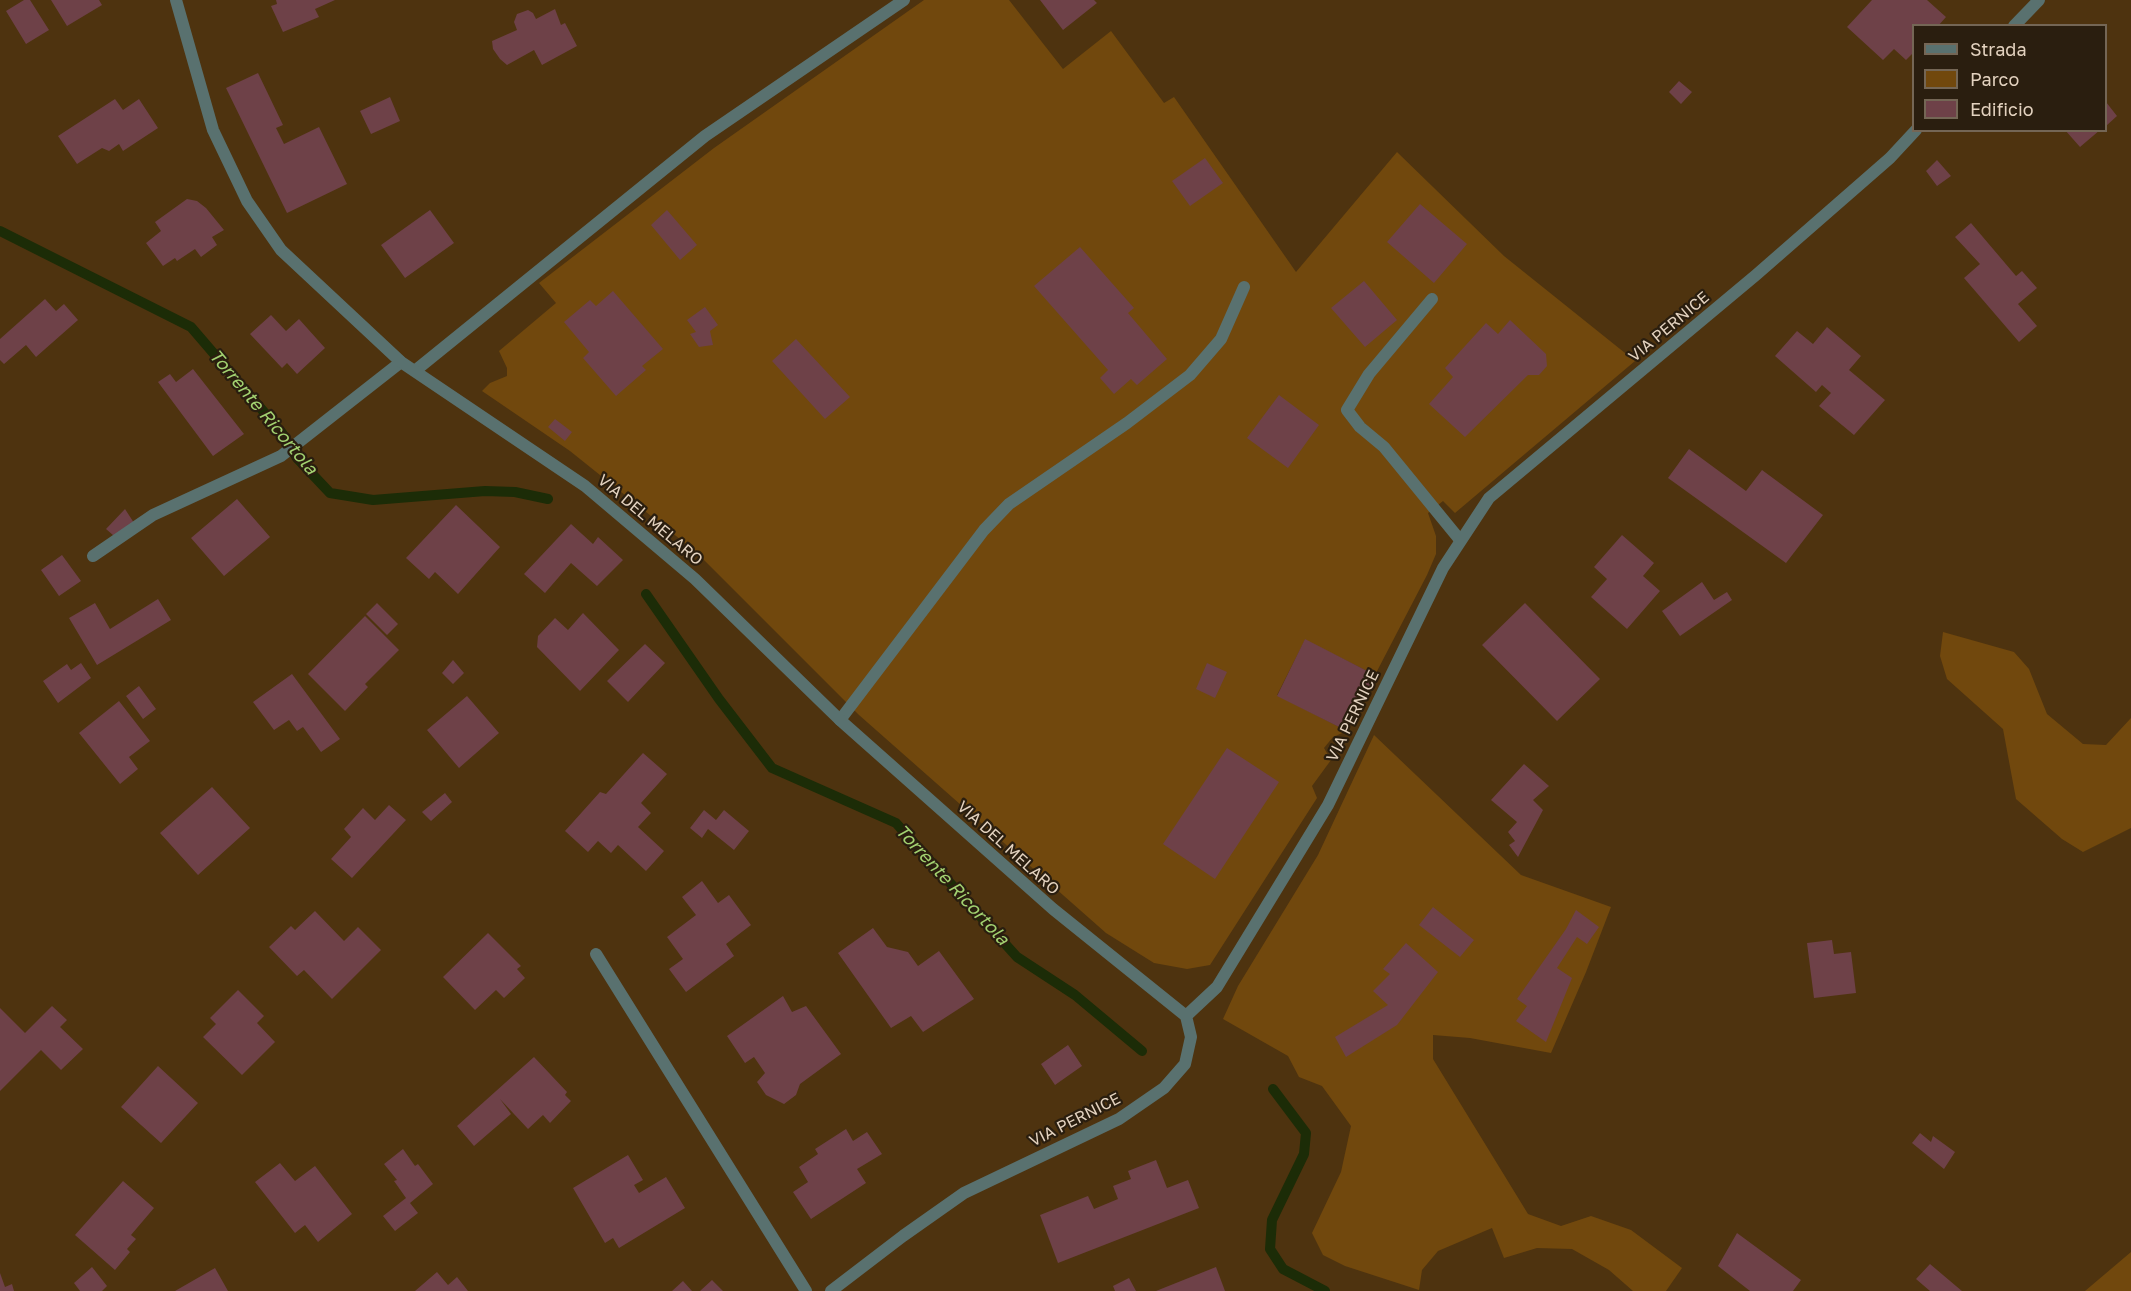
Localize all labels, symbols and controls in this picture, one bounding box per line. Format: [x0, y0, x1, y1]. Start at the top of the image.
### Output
legend [1912, 24, 2107, 132]
text: Strada [1970, 38, 2027, 60]
text: Parco [1970, 68, 2019, 90]
text: Edificio [1970, 98, 2034, 120]
street label: VIA PERNICE [1625, 288, 1713, 366]
water label: Torrente Ricortola [204, 345, 322, 479]
street label: VIA DEL MELARO [594, 471, 706, 569]
street label: VIA PERNICE [1323, 667, 1383, 765]
street label: VIA DEL MELARO [953, 797, 1063, 899]
water label: Torrente Ricortola [891, 820, 1013, 950]
street label: VIA PERNICE [1026, 1089, 1124, 1151]

